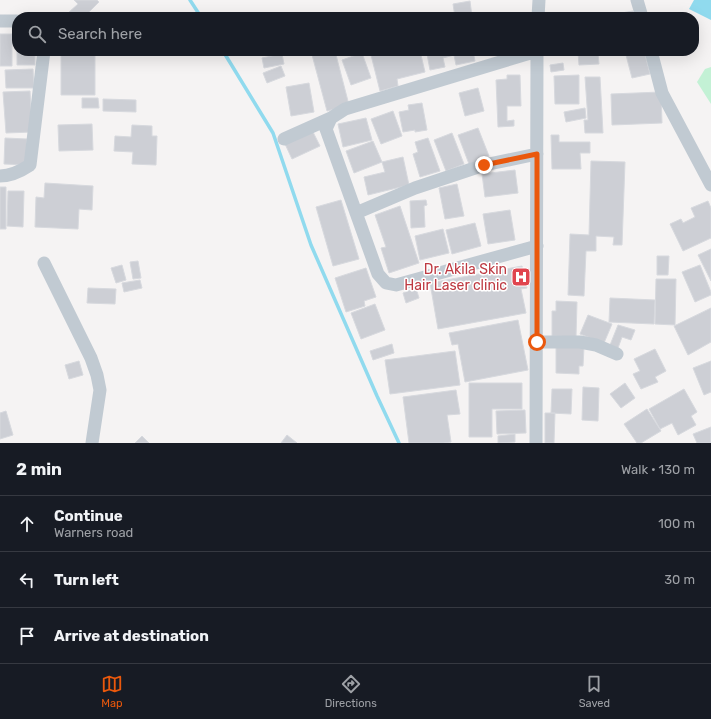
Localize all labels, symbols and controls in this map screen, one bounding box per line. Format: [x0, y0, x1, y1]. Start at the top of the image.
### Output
search box [12, 12, 699, 56]
icon: search [26, 23, 48, 45]
text: Search here [58, 25, 142, 43]
route end [475, 156, 493, 174]
place label: Dr. Akila Skin Hair Laser clinic [404, 261, 507, 294]
hospital icon: Dr. Akila Skin Hair Laser clinic [510, 266, 532, 288]
route start [528, 333, 546, 351]
text: 2 min [16, 459, 62, 479]
text: Walk · 130 m [621, 462, 695, 477]
text: Continue [54, 507, 123, 525]
icon: ahead [16, 513, 38, 535]
text: 100 m [658, 516, 695, 531]
text: Warners road [54, 525, 133, 540]
icon: left [16, 569, 38, 591]
text: Turn left [54, 571, 119, 589]
text: 30 m [664, 572, 695, 587]
icon: arrive [16, 625, 38, 647]
text: Arrive at destination [54, 627, 209, 645]
tab: Map [101, 673, 123, 710]
tab: Directions [325, 673, 377, 710]
tab: Saved [579, 673, 610, 710]

